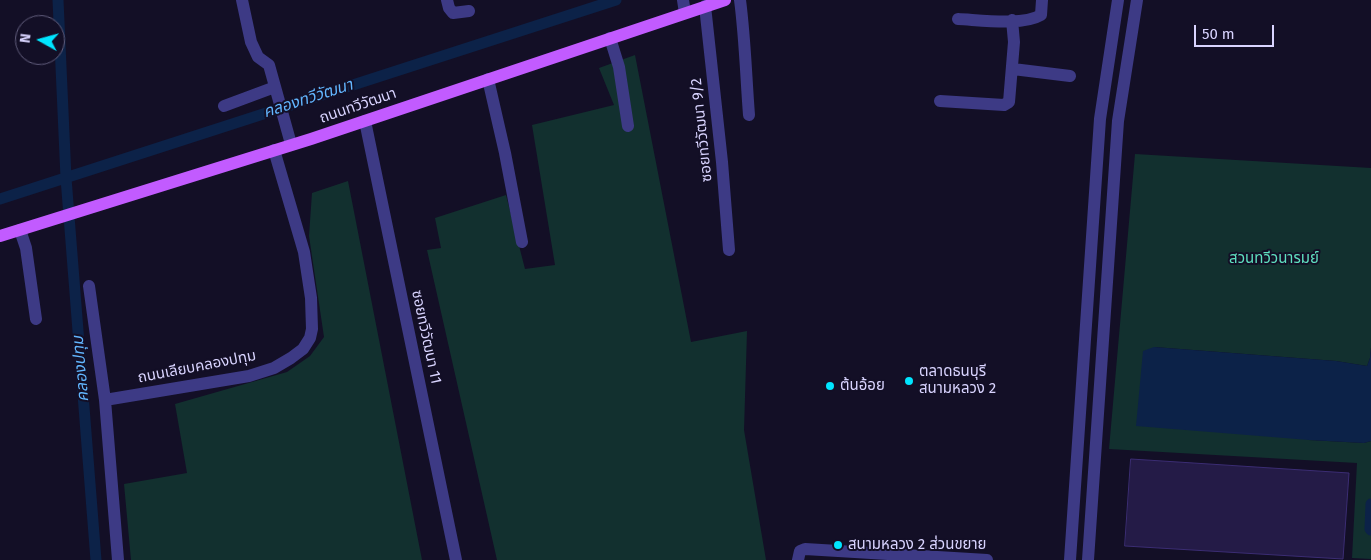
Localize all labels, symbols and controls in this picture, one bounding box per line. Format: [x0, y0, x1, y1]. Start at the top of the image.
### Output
north arrow [15, 15, 65, 65]
scale bar [1196, 15, 1276, 47]
text: 50 m [1202, 25, 1235, 43]
text: N [17, 33, 35, 44]
water label: คลองทวีวัฒนา [261, 76, 355, 122]
street label: ซอยทวีวัฒนา 9/2 [688, 77, 716, 183]
street label: ถนนทวีวัฒนา [317, 84, 399, 128]
park label: สวนทวีวนารมย์ [1229, 250, 1319, 268]
street label: ซอยทวีวัฒนา 11 [407, 289, 445, 385]
water label: คลองปทุม [69, 335, 93, 403]
street label: ถนนเลียบคลองปทุม [136, 347, 258, 387]
place label: ตลาดธนบุรี สนามหลวง 2 [919, 363, 996, 398]
marker: ตลาดธนบุรี สนามหลวง 2 [903, 375, 915, 387]
place label: ต้นอ้อย [840, 377, 885, 395]
marker: ต้นอ้อย [824, 380, 836, 392]
place label: สนามหลวง 2 ส่วนขยาย [848, 536, 987, 554]
marker: สนามหลวง 2 ส่วนขยาย [832, 539, 844, 551]

